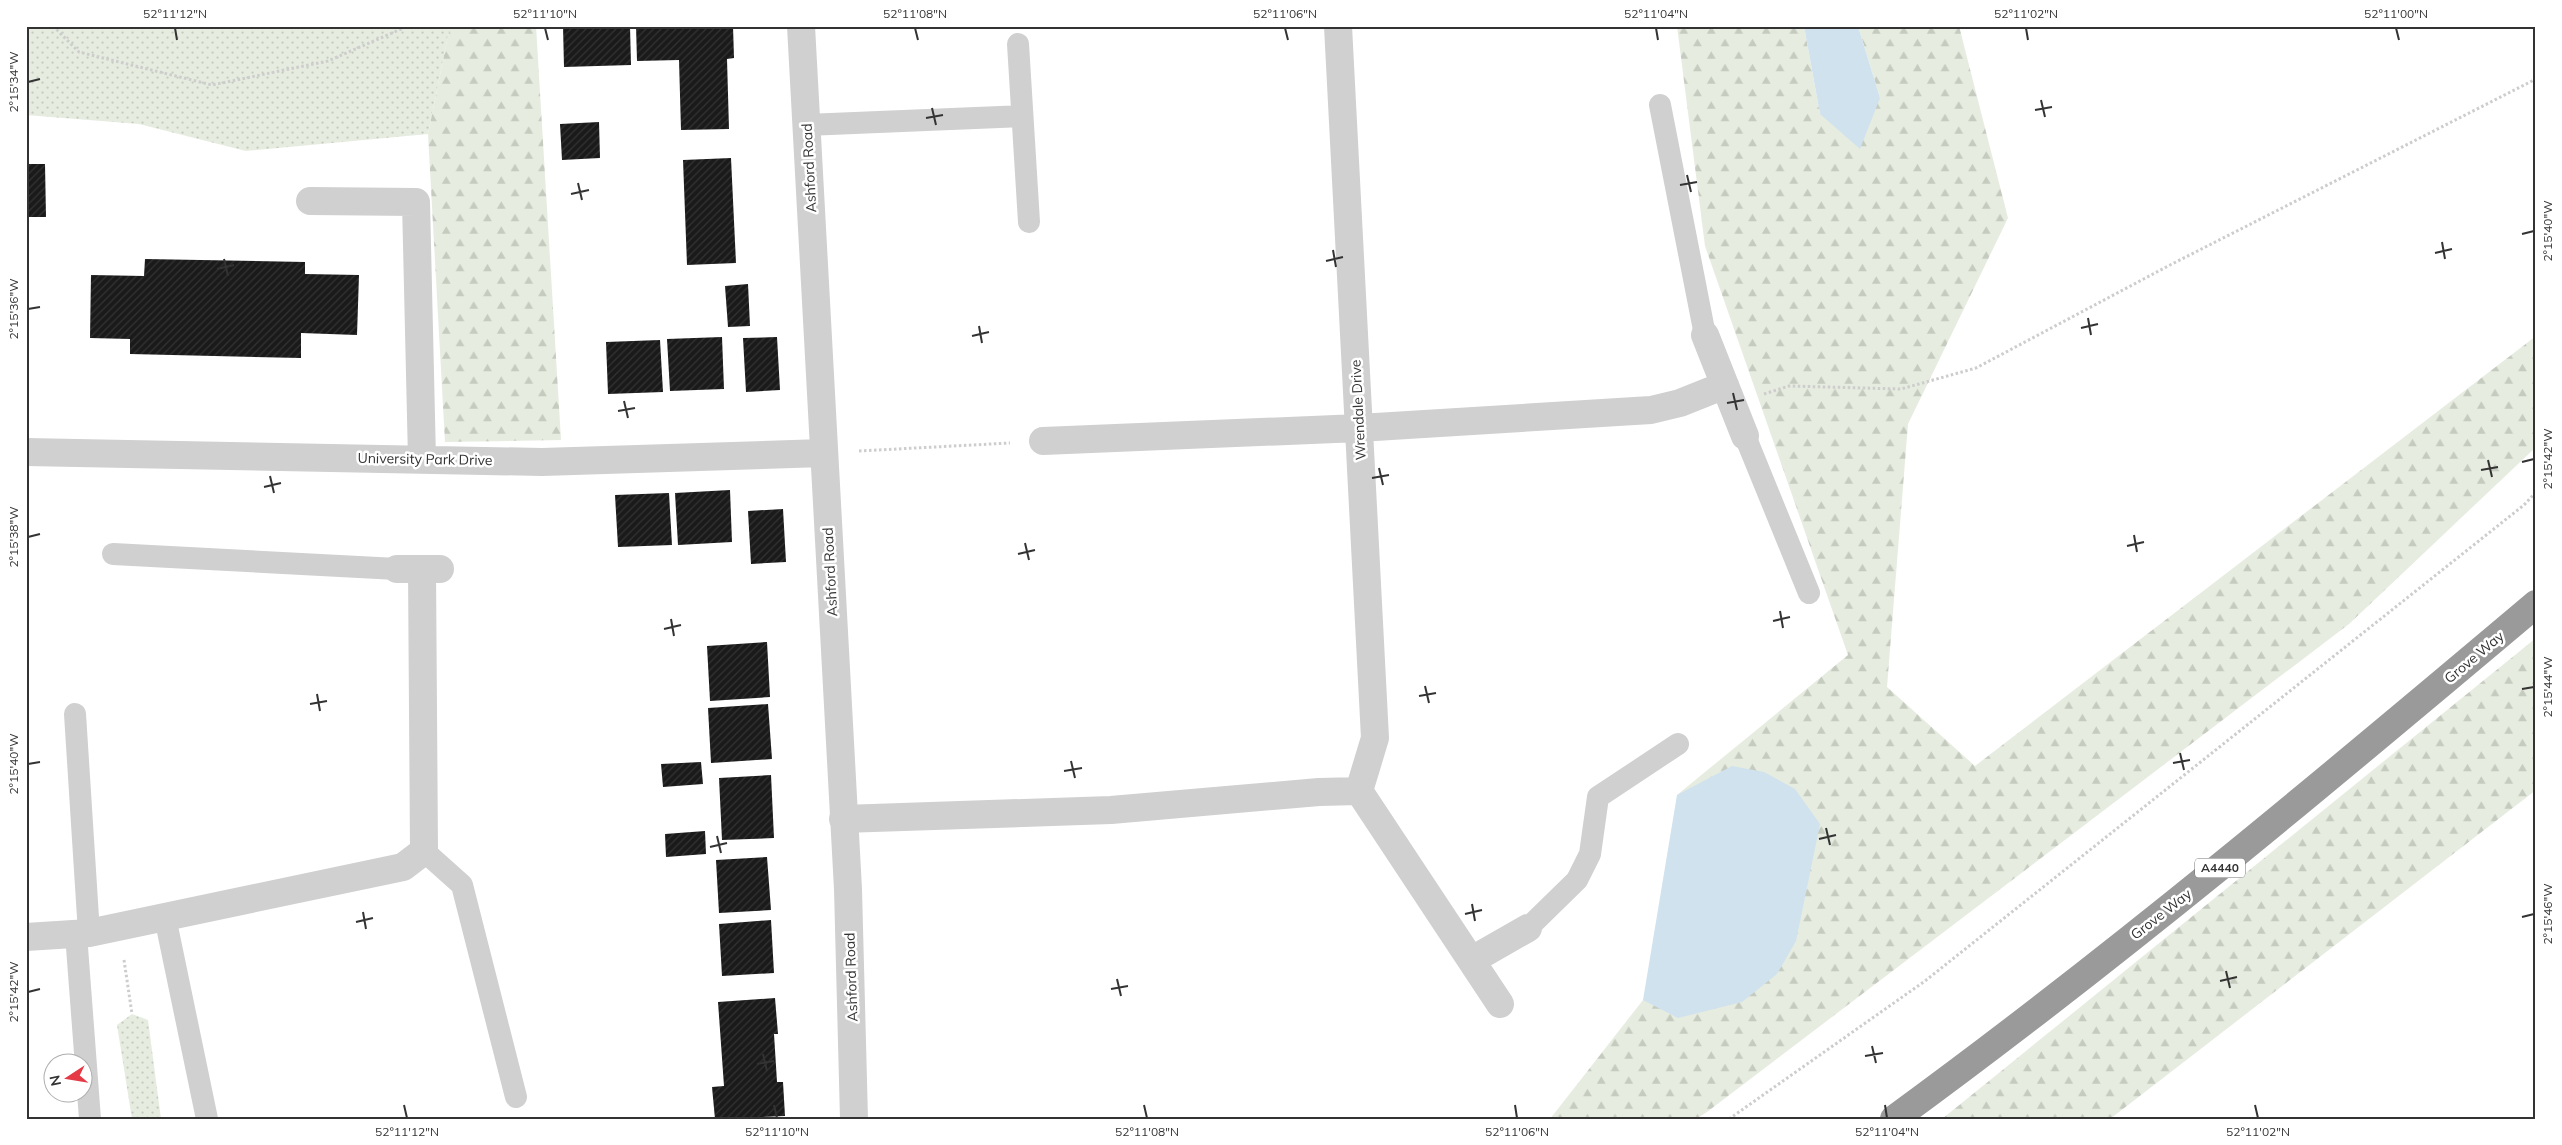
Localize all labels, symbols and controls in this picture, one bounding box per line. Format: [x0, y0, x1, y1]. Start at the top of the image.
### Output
text: 52°11'12"N [143, 6, 207, 21]
text: 52°11'10"N [513, 6, 577, 21]
text: 52°11'08"N [883, 6, 947, 21]
text: 52°11'06"N [1253, 6, 1317, 21]
text: 52°11'04"N [1624, 6, 1688, 21]
text: 52°11'02"N [1994, 6, 2058, 21]
text: 52°11'00"N [2364, 6, 2428, 21]
text: 2°15'34"W [6, 51, 21, 113]
street label: Ashford Road [798, 123, 820, 213]
text: 2°15'40"W [2540, 200, 2555, 262]
text: 2°15'36"W [6, 278, 21, 340]
street label: Wrendale Drive [1346, 359, 1370, 461]
text: 2°15'42"W [2540, 428, 2555, 490]
street label: University Park Drive [357, 449, 493, 469]
text: 2°15'38"W [6, 506, 21, 568]
street label: Ashford Road [819, 527, 841, 617]
street label: Grove Way [2441, 627, 2508, 687]
text: 2°15'44"W [2540, 656, 2555, 718]
text: 2°15'40"W [6, 733, 21, 795]
road number: A4440 [2195, 858, 2245, 878]
text: 2°15'46"W [2540, 883, 2555, 945]
street label: Grove Way [2127, 884, 2195, 943]
street label: Ashford Road [840, 932, 862, 1022]
text: 2°15'42"W [6, 961, 21, 1023]
north arrow [42, 1052, 92, 1102]
text: N [45, 1074, 65, 1088]
text: 52°11'12"N [375, 1124, 439, 1139]
text: 52°11'10"N [745, 1124, 809, 1139]
text: 52°11'08"N [1115, 1124, 1179, 1139]
text: 52°11'06"N [1485, 1124, 1549, 1139]
text: 52°11'04"N [1855, 1124, 1919, 1139]
text: 52°11'02"N [2226, 1124, 2290, 1139]

